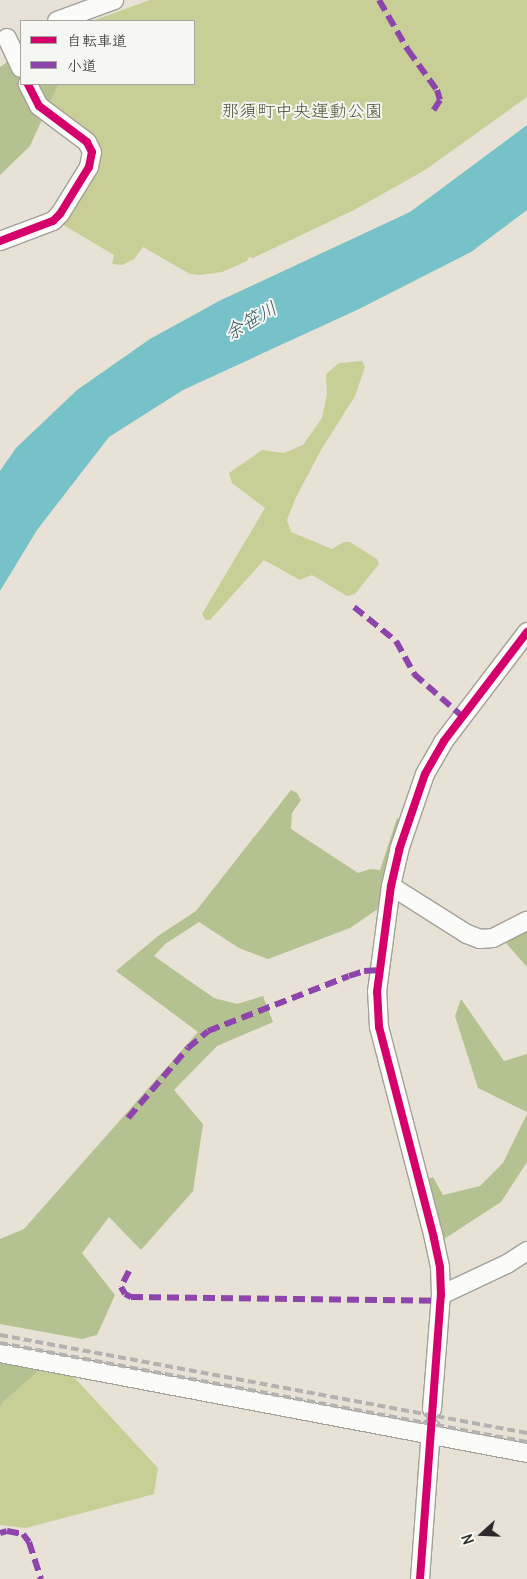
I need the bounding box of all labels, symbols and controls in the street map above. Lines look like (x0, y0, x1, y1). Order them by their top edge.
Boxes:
legend (20, 20, 195, 85)
text: 自転車道 (67, 31, 127, 50)
text: 小道 (67, 56, 97, 75)
park label: 那須町中央運動公園 (221, 100, 383, 122)
water label: 余笹川 (221, 297, 281, 345)
north arrow (457, 1509, 507, 1559)
text: N (458, 1532, 478, 1547)

